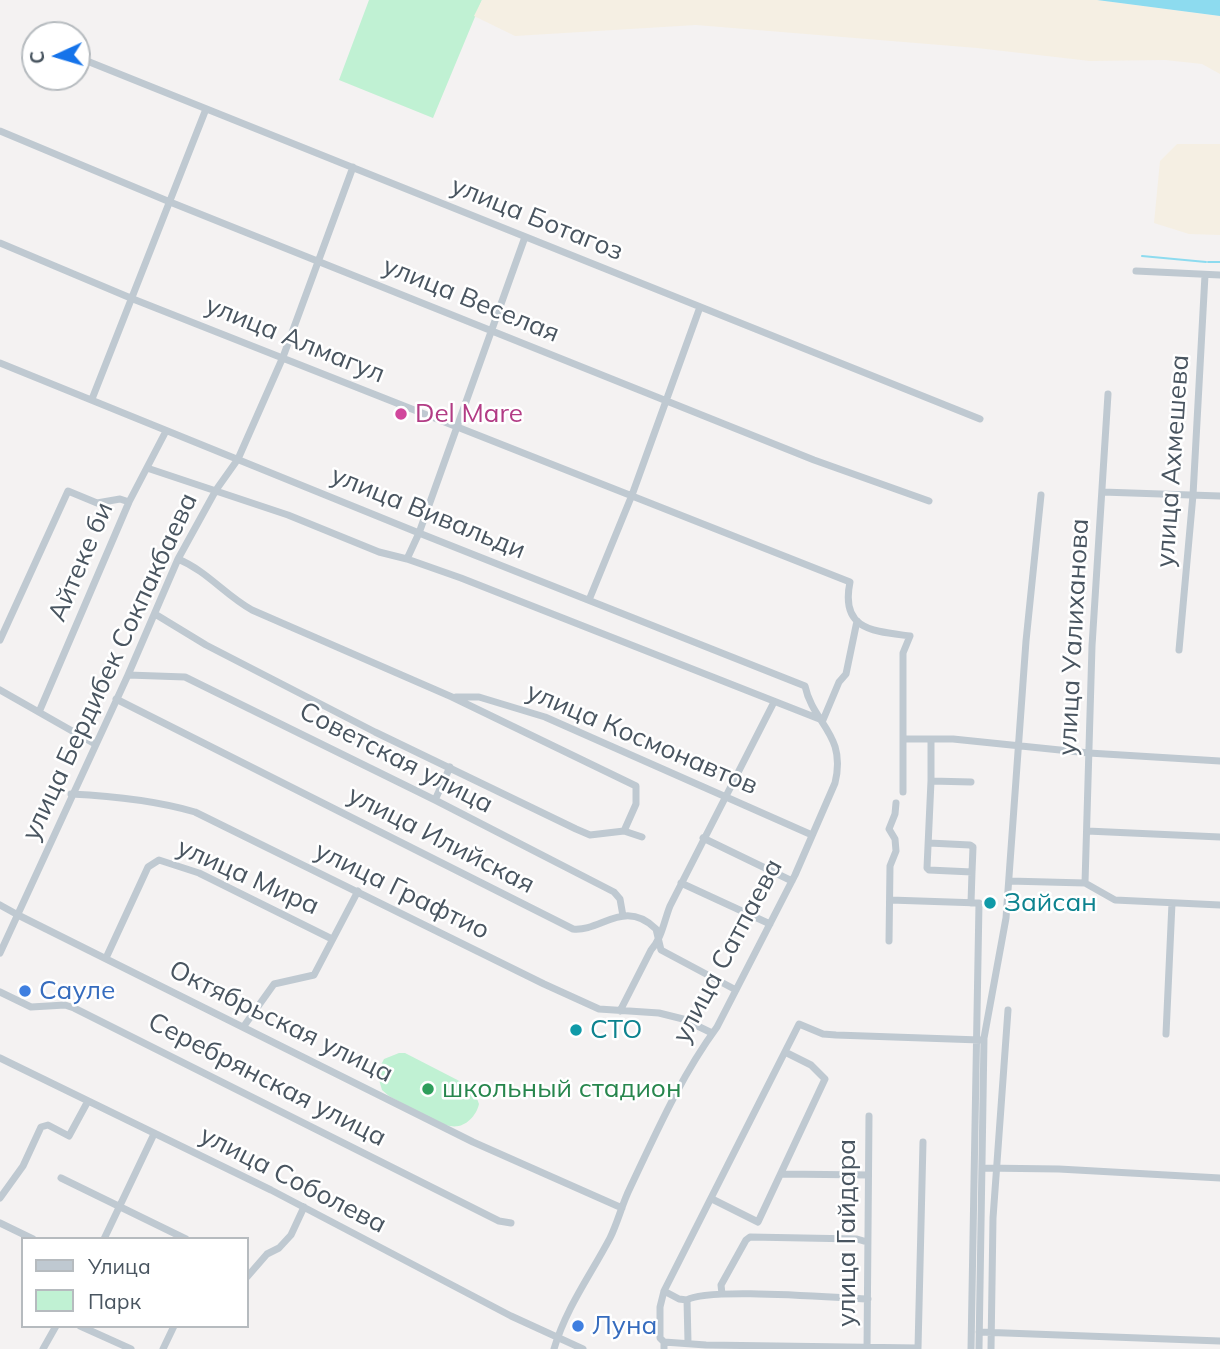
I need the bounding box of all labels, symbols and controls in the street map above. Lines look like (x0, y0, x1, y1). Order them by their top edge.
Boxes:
north arrow (21, 21, 91, 91)
text: С (25, 50, 49, 65)
street label: улица Ботагоз (446, 170, 628, 268)
street label: улица Веселая (378, 250, 564, 350)
street label: улица Алмагул (201, 290, 389, 390)
street label: улица Ахмешева (1150, 354, 1196, 568)
place label: Del Mare (415, 398, 523, 430)
marker: Del Mare (393, 406, 409, 422)
street label: улица Вивальди (326, 460, 530, 566)
street label: улица Бердибек Сокпакбаева (16, 488, 204, 846)
street label: Айтеке би (42, 498, 120, 626)
street label: улица Уалиханова (1052, 518, 1096, 756)
street label: улица Космонавтов (522, 676, 762, 802)
street label: Советская улица (294, 696, 498, 820)
street label: улица Илийская (342, 779, 540, 901)
street label: улица Мира (172, 832, 324, 922)
street label: улица Графтио (310, 835, 494, 947)
street label: улица Сатпаева (666, 854, 790, 1048)
place label: Зайсан (1004, 887, 1097, 919)
marker: Зайсан (982, 895, 998, 911)
street label: Октябрьская улица (164, 954, 398, 1090)
place label: Сауле (39, 975, 115, 1007)
marker: Сауле (17, 983, 33, 999)
street label: Серебрянская улица (143, 1006, 391, 1154)
place label: СТО (590, 1014, 642, 1046)
marker: СТО (568, 1022, 584, 1038)
place label: школьный стадион (442, 1073, 682, 1105)
marker: школьный стадион (420, 1081, 436, 1097)
street label: улица Соболева (195, 1120, 391, 1240)
street label: улица Гайдара (831, 1139, 863, 1327)
legend (21, 1237, 248, 1328)
text: Улица (88, 1253, 151, 1279)
text: Парк (88, 1288, 141, 1314)
place label: Луна (592, 1310, 657, 1342)
marker: Луна (570, 1318, 586, 1334)

